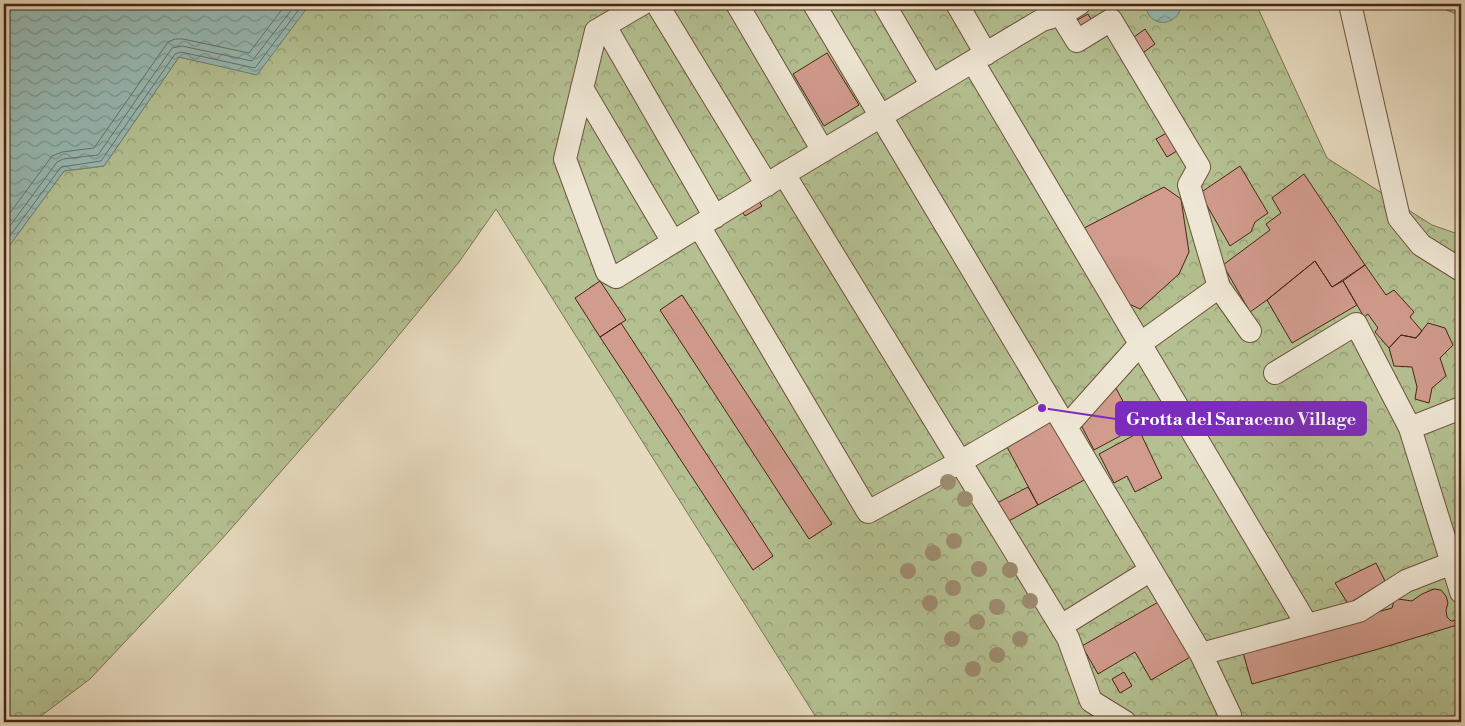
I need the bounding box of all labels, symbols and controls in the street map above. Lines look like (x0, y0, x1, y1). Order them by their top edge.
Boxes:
callout: Grotta del Saraceno Village (1116, 402, 1366, 435)
text: Grotta del Saraceno Village (1126, 408, 1356, 431)

